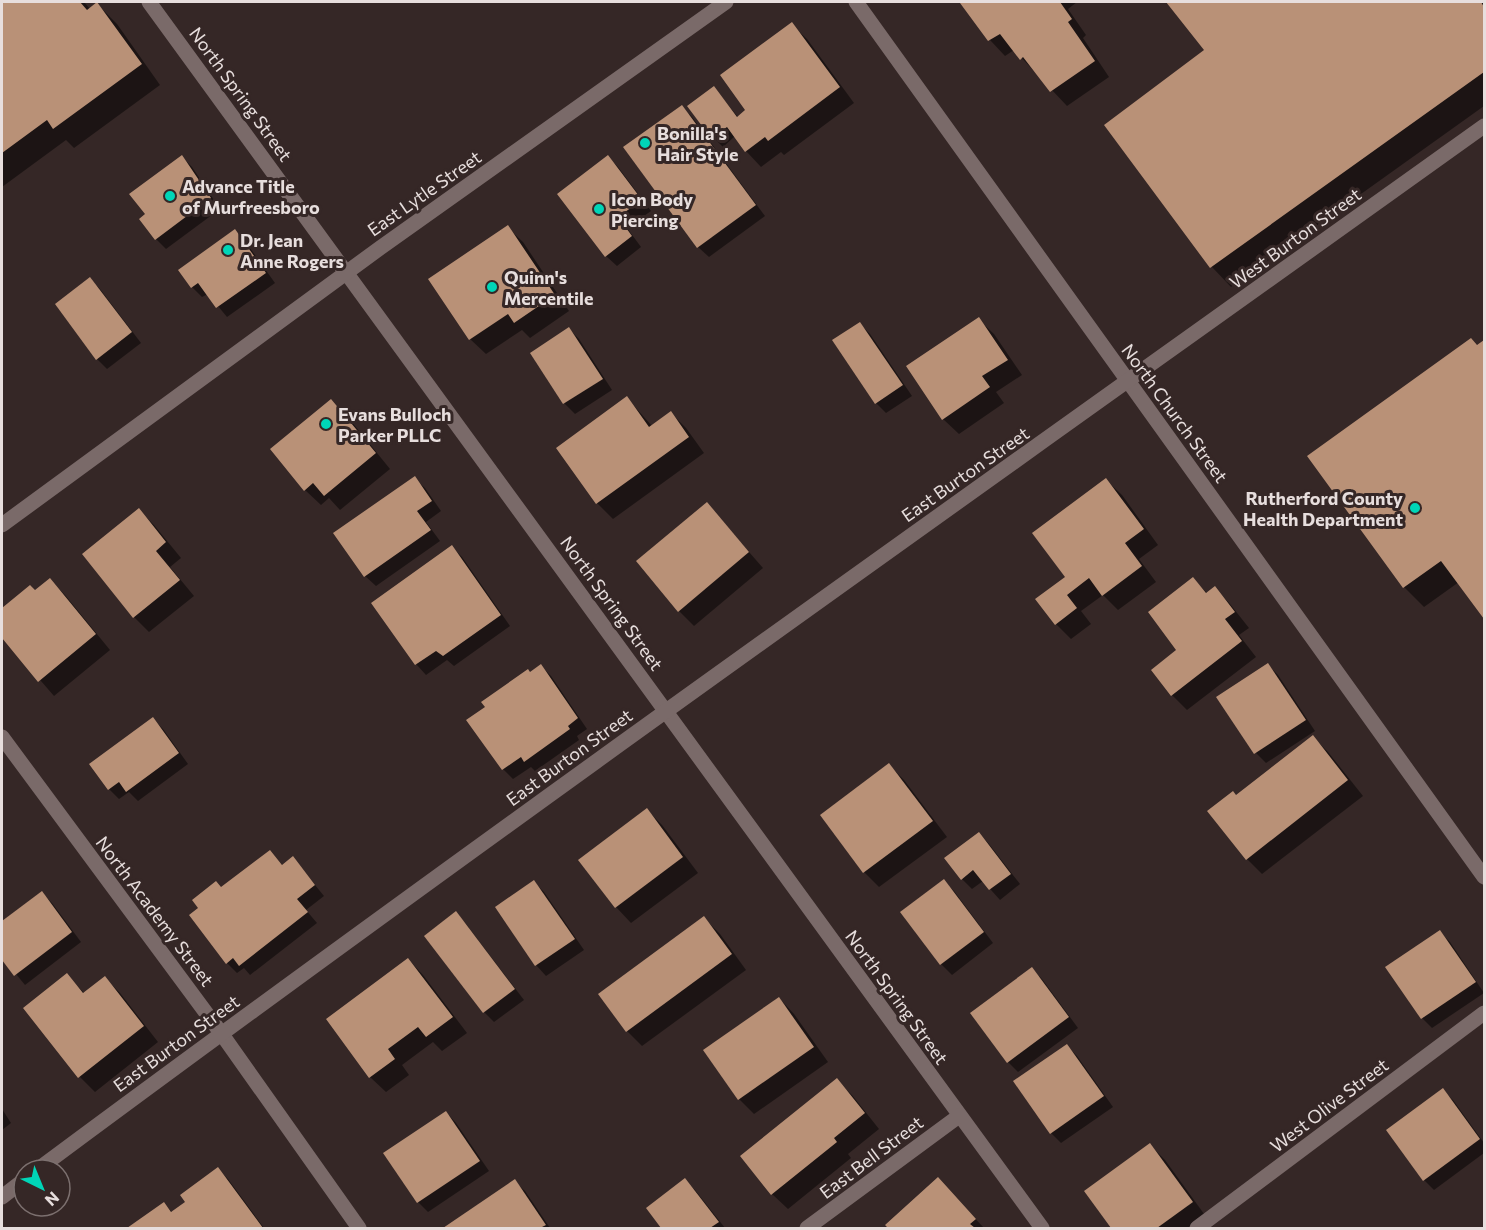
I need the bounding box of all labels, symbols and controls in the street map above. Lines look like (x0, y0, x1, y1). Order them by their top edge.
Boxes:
street label: North Spring Street (185, 23, 297, 165)
place label: Bonilla's Hair Style (657, 122, 738, 165)
marker: Bonilla's Hair Style (638, 136, 652, 150)
street label: East Lytle Street (363, 146, 485, 240)
place label: Advance Title of Murfreesboro (182, 175, 320, 218)
street label: West Burton Street (1225, 183, 1365, 293)
place label: Icon Body Piercing (611, 188, 693, 231)
marker: Advance Title of Murfreesboro (163, 189, 177, 203)
marker: Icon Body Piercing (592, 202, 606, 216)
place label: Dr. Jean Anne Rogers (240, 229, 344, 272)
marker: Dr. Jean Anne Rogers (221, 243, 235, 257)
place label: Quinn's Mercentile (504, 266, 594, 309)
marker: Quinn's Mercentile (485, 280, 499, 294)
street label: North Church Street (1117, 339, 1233, 487)
place label: Evans Bulloch Parker PLLC (338, 403, 452, 446)
marker: Evans Bulloch Parker PLLC (319, 417, 333, 431)
street label: East Burton Street (897, 422, 1033, 526)
place label: Rutherford County Health Department (1243, 487, 1403, 530)
marker: Rutherford County Health Department (1408, 501, 1422, 515)
street label: North Spring Street (556, 532, 668, 674)
street label: East Burton Street (502, 704, 636, 810)
street label: North Academy Street (91, 832, 219, 990)
street label: North Spring Street (841, 926, 953, 1068)
street label: East Burton Street (109, 990, 243, 1096)
street label: West Olive Street (1266, 1053, 1392, 1157)
street label: East Bell Street (815, 1111, 927, 1203)
north arrow (12, 1158, 72, 1218)
text: N (42, 1188, 63, 1210)

